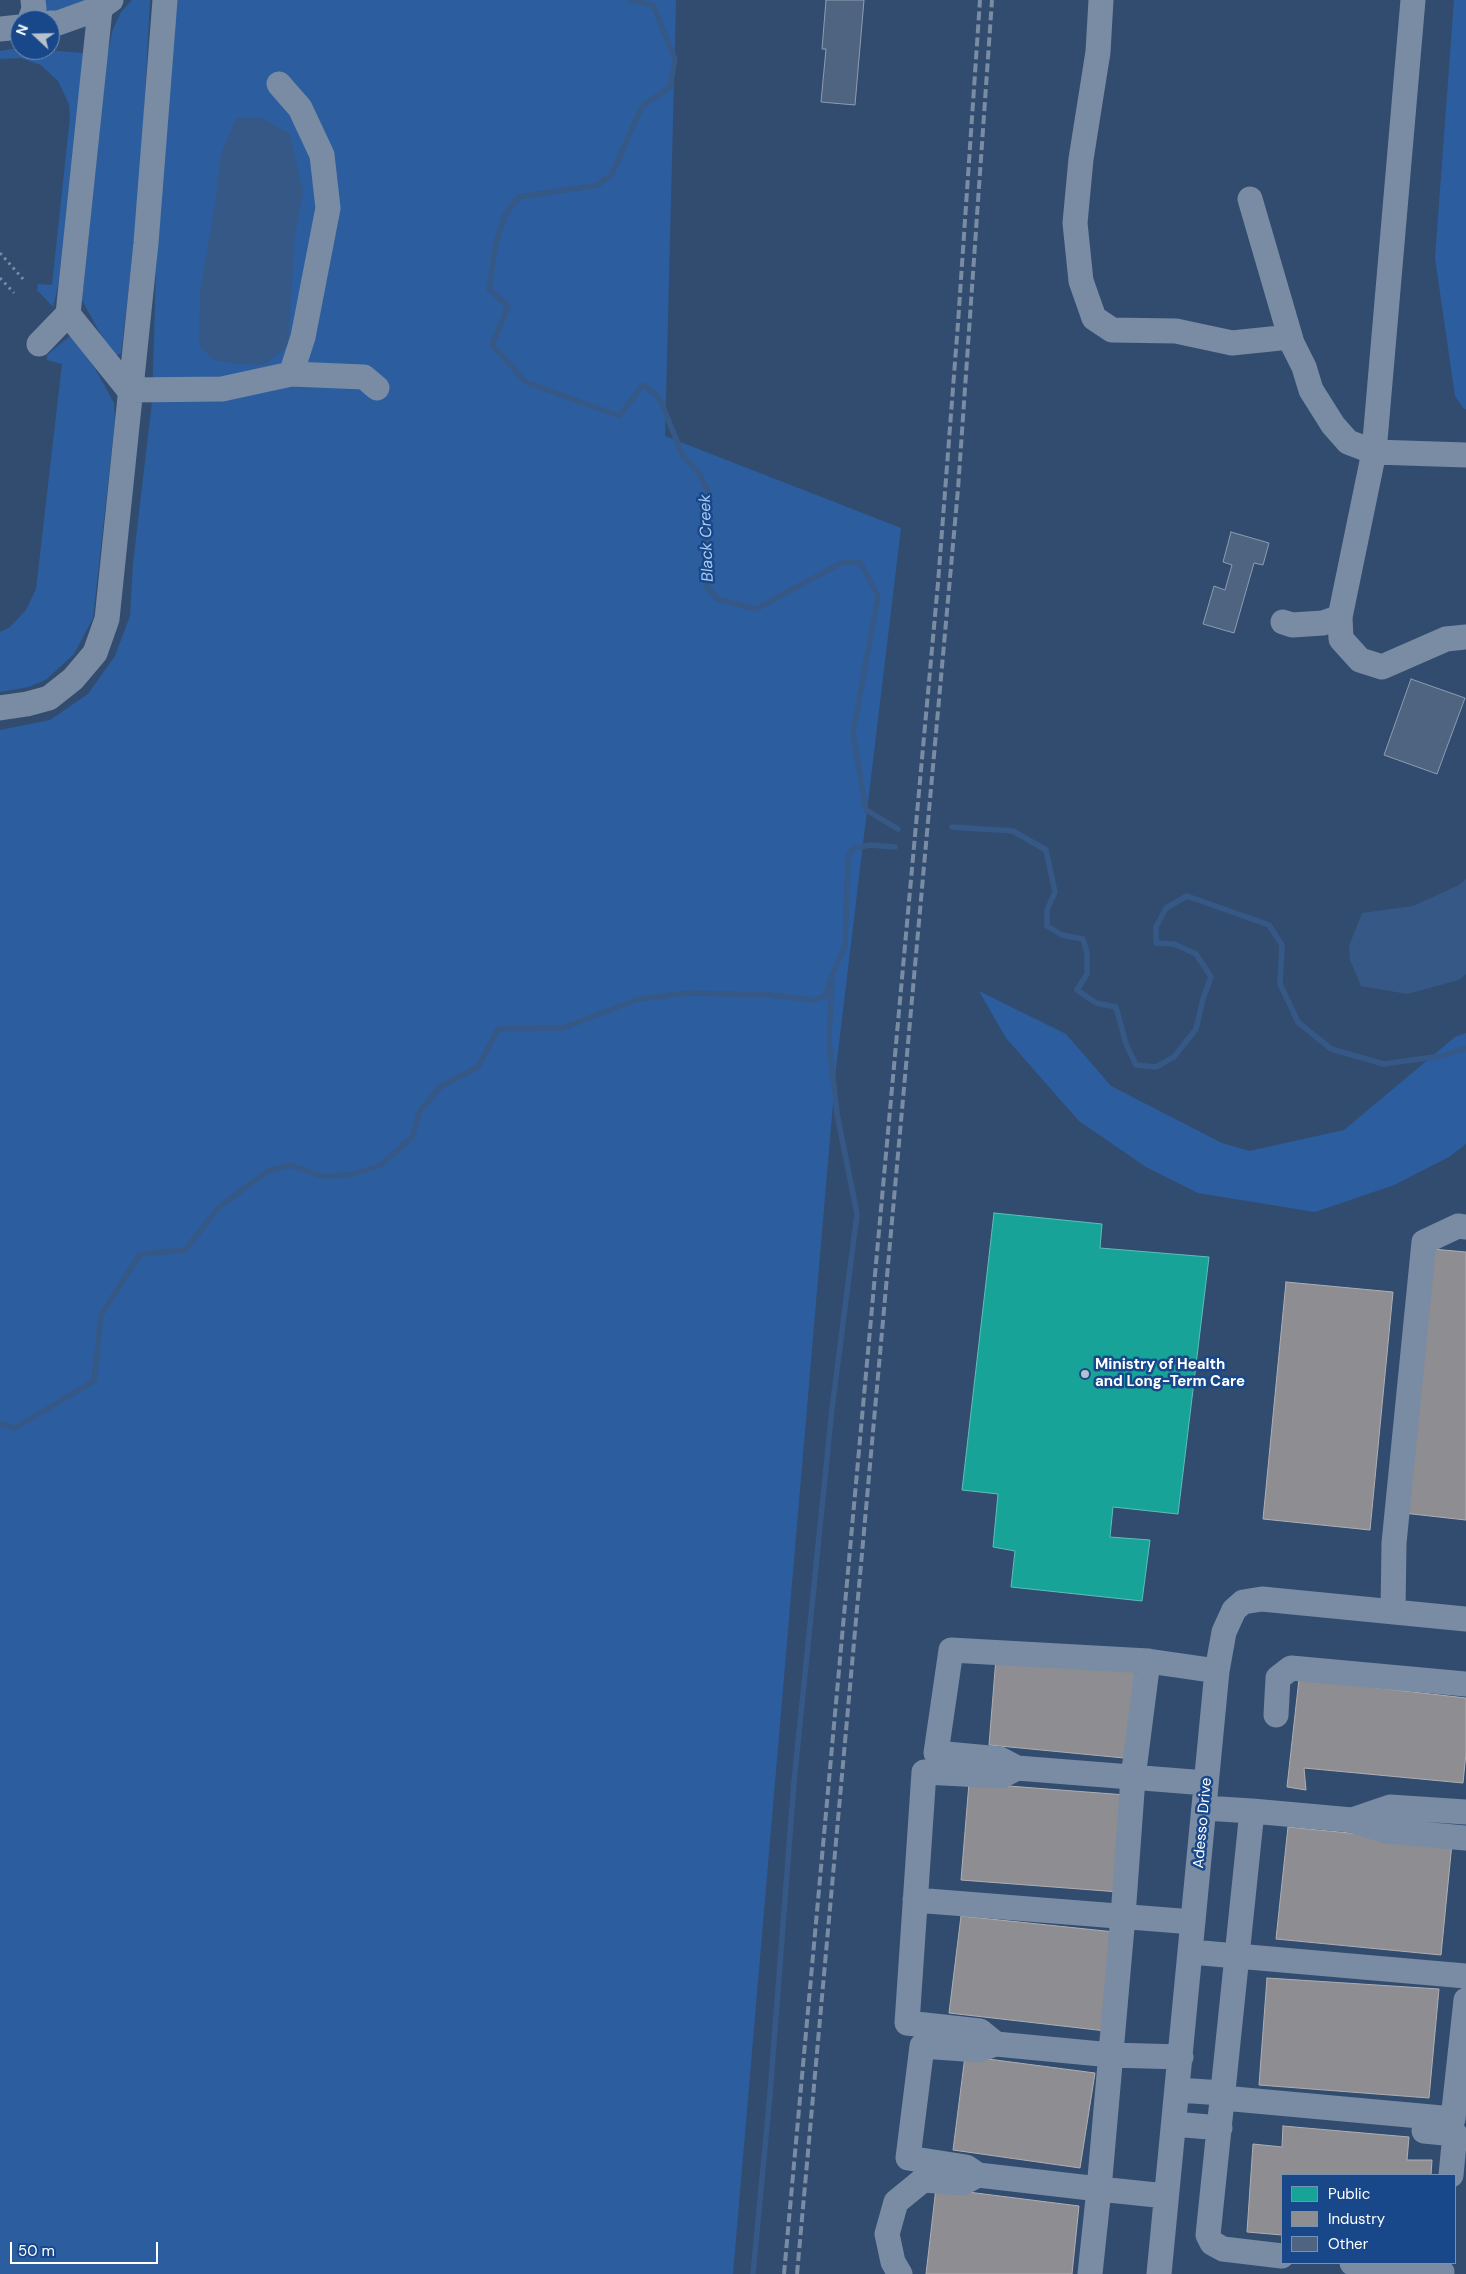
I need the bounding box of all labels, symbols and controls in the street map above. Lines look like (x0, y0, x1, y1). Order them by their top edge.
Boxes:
north arrow (10, 10, 60, 60)
text: N (12, 22, 32, 38)
water label: Black Creek (696, 494, 718, 582)
place label: Ministry of Health and Long-Term Care (1095, 1356, 1245, 1391)
marker: Ministry of Health and Long-Term Care (1079, 1368, 1091, 1380)
street label: Adesso Drive (1190, 1777, 1216, 1869)
legend (1281, 2174, 1456, 2264)
text: Public (1328, 2184, 1370, 2204)
text: Industry (1328, 2209, 1385, 2229)
scale bar (12, 2232, 160, 2264)
text: Other (1328, 2234, 1368, 2254)
text: 50 m (18, 2241, 55, 2261)

